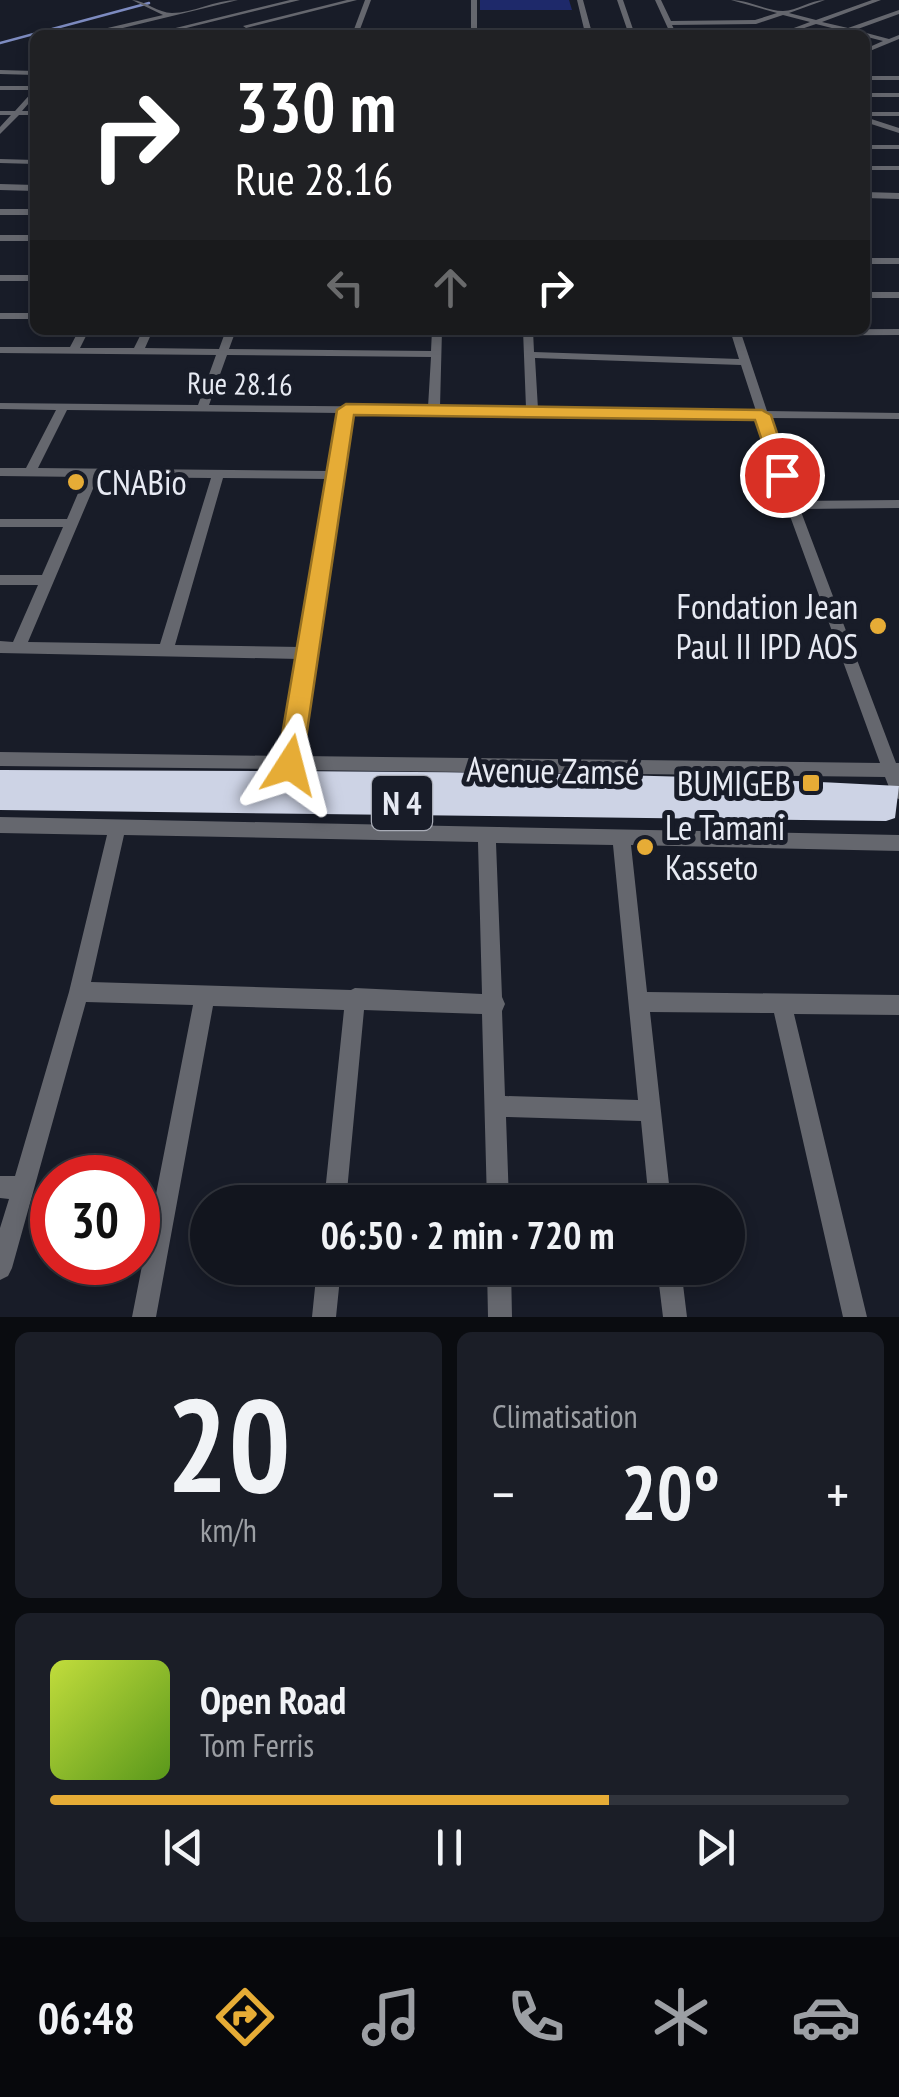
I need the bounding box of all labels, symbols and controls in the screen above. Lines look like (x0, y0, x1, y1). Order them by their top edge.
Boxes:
text: 330 m (235, 61, 396, 151)
icon: right (70, 70, 200, 200)
text: Rue 28.16 (235, 149, 393, 207)
icon: left (318, 260, 373, 315)
icon: ahead (423, 260, 478, 315)
icon: right (528, 260, 583, 315)
street label: Rue 28.16 (187, 363, 293, 403)
pin (740, 433, 825, 518)
icon: arrive (755, 448, 810, 503)
place label: CNABio (96, 459, 187, 505)
marker: CNABio (65, 471, 87, 493)
place label: Fondation Jean Paul II IPD AOS (676, 583, 858, 669)
marker: Fondation Jean Paul II IPD AOS (867, 615, 889, 637)
position arrow (238, 713, 342, 817)
street label: Avenue Zamsé (466, 745, 640, 795)
place label: BUMIGEB (677, 760, 791, 806)
marker: BUMIGEB (800, 772, 822, 794)
road number: N 4 (372, 776, 432, 830)
place label: Le Tamani Kasseto (665, 804, 785, 890)
marker: Le Tamani Kasseto (634, 836, 656, 858)
speed limit sign: 30 (30, 1155, 160, 1285)
text: 06:50 · 2 min · 720 m (321, 1210, 614, 1259)
text: 20 (166, 1360, 291, 1528)
text: Climatisation (492, 1395, 638, 1437)
text: 20° (621, 1444, 720, 1541)
text: − (492, 1458, 515, 1529)
text: + (826, 1458, 849, 1529)
text: km/h (200, 1509, 257, 1551)
text: Open Road (200, 1675, 346, 1724)
text: Tom Ferris (200, 1724, 314, 1766)
icon: previous (156, 1820, 211, 1875)
icon: pause (422, 1820, 477, 1875)
icon: next (688, 1820, 743, 1875)
icon: directions (210, 1982, 280, 2052)
icon: music (356, 1982, 426, 2052)
icon: phone (501, 1982, 571, 2052)
icon: climate (646, 1982, 716, 2052)
icon: car (791, 1982, 861, 2052)
text: 06:48 (38, 1988, 135, 2046)

